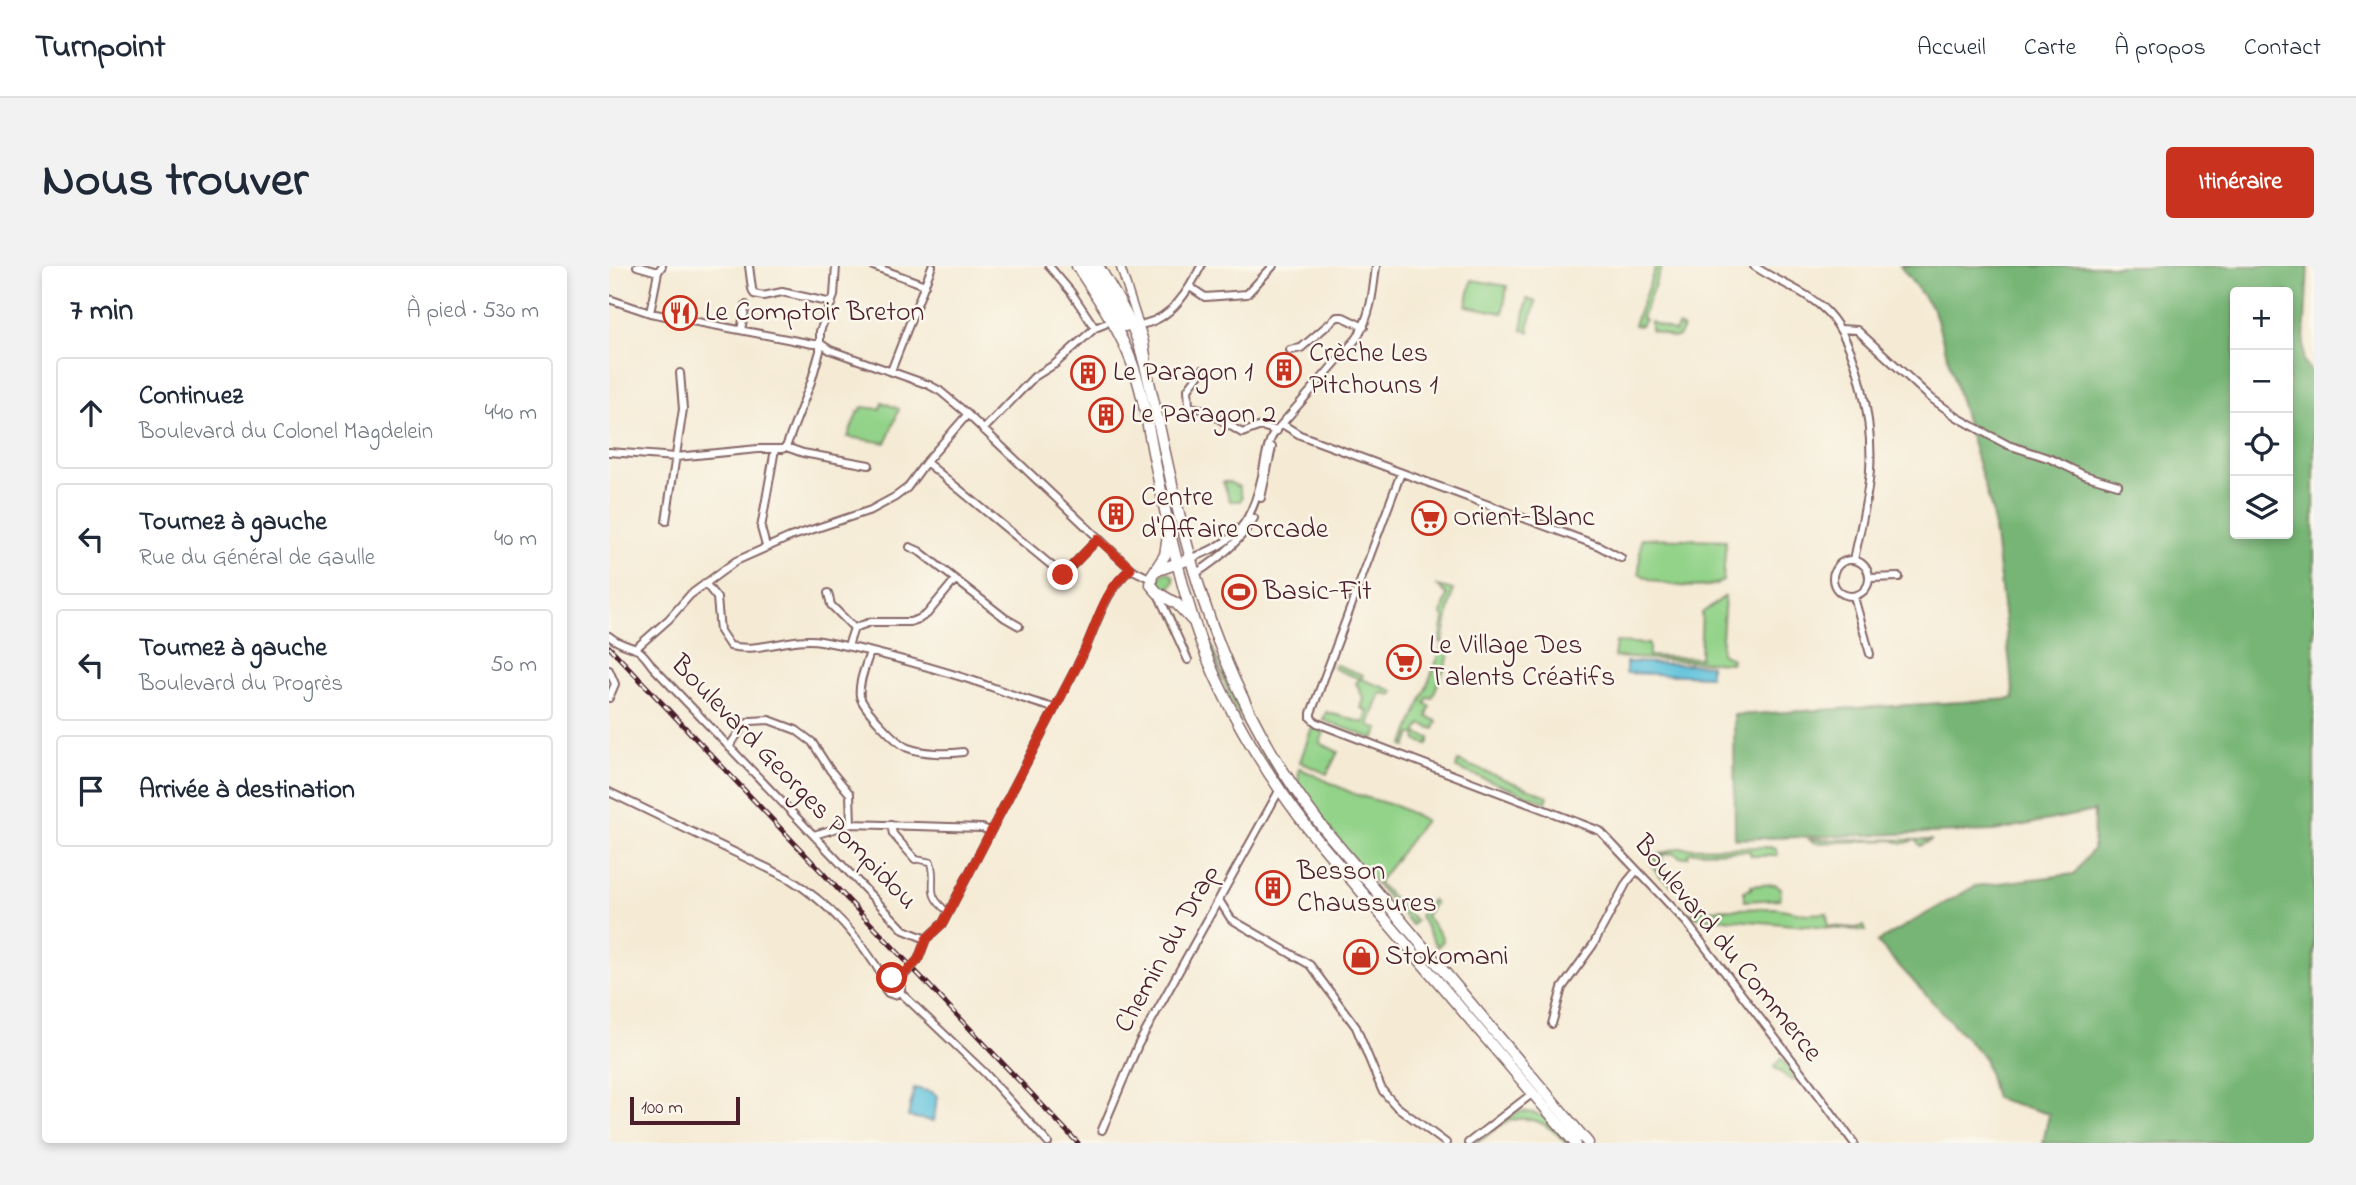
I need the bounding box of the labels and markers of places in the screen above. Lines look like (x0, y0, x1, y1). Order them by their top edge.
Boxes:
place label: Le Comptoir Breton (705, 293, 924, 334)
restaurant icon: Le Comptoir Breton (661, 294, 699, 332)
place label: Crèche Les Pitchouns 1 (1309, 334, 1438, 407)
building icon: Crèche Les Pitchouns 1 (1265, 351, 1303, 389)
place label: Le Paragon 1 (1113, 353, 1253, 394)
building icon: Le Paragon 1 (1069, 354, 1107, 392)
place label: Le Paragon 2 (1131, 395, 1276, 436)
building icon: Le Paragon 2 (1087, 396, 1125, 434)
place label: Centre d'Affaire Orcade (1141, 478, 1329, 551)
building icon: Centre d'Affaire Orcade (1097, 495, 1135, 533)
place label: Orient-Blanc (1453, 498, 1595, 539)
supermarket icon: Orient-Blanc (1410, 499, 1448, 537)
place label: Basic-Fit (1262, 572, 1372, 613)
sports icon: Basic-Fit (1220, 573, 1258, 611)
place label: Le Village Des Talents Créatifs (1429, 626, 1615, 699)
supermarket icon: Le Village Des Talents Créatifs (1385, 643, 1423, 681)
place label: Besson Chaussures (1296, 852, 1437, 925)
building icon: Besson Chaussures (1254, 869, 1292, 907)
place label: Stokomani (1385, 937, 1509, 978)
shop icon: Stokomani (1342, 938, 1380, 976)

